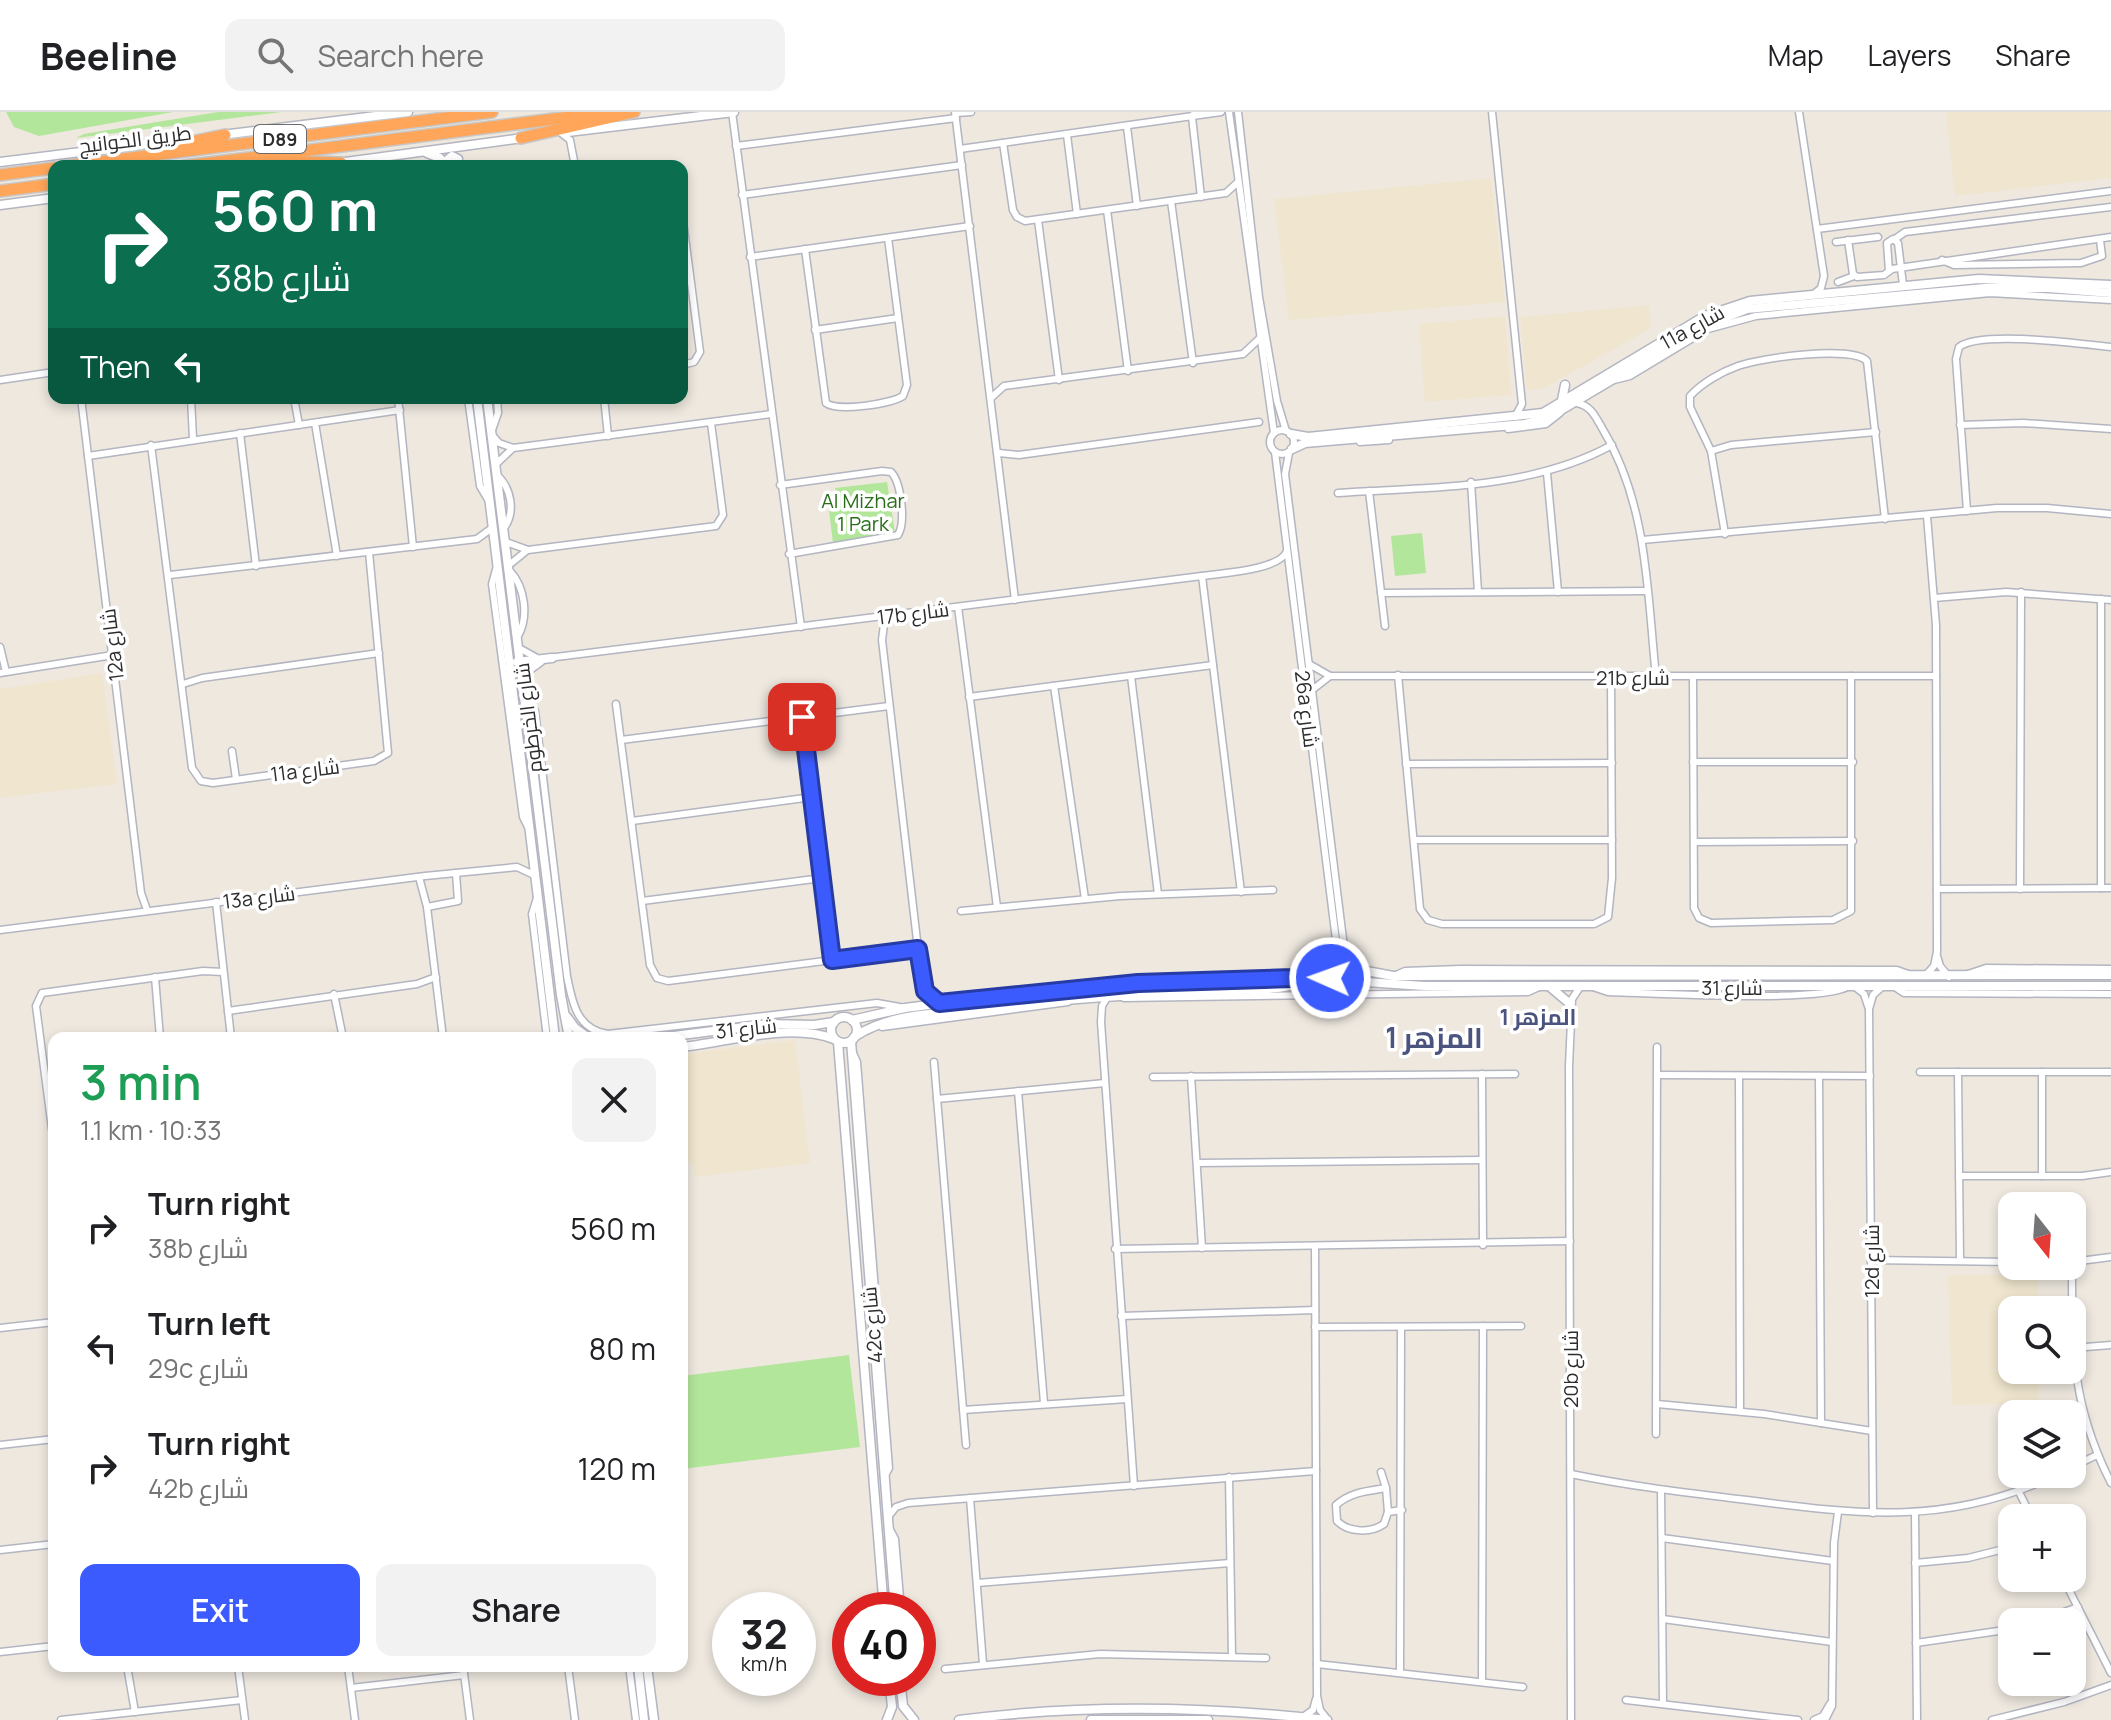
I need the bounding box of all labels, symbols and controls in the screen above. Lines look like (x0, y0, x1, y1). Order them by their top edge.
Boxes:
search box (225, 19, 785, 91)
text: Beeline (40, 29, 177, 81)
icon: search (253, 33, 297, 77)
text: Search here (317, 35, 484, 76)
text: Map (1768, 36, 1824, 74)
text: Layers (1868, 36, 1951, 74)
text: Share (1995, 36, 2071, 74)
street label: طريق الخوانيج (77, 119, 193, 160)
road number: D89 (254, 125, 306, 153)
text: 560 m (212, 171, 378, 248)
icon: right (80, 192, 184, 296)
text: 38b شارع (212, 253, 351, 302)
street label: 11a شارع (1655, 298, 1729, 357)
icon: left (167, 344, 211, 388)
text: Then (80, 346, 151, 387)
park label: Al Mizhar 1 Park (821, 487, 905, 537)
street label: 17b شارع (875, 595, 951, 632)
street label: 12a شارع (94, 607, 131, 683)
street label: شارع الخرطوم (508, 661, 549, 775)
street label: 21b شارع (1596, 664, 1670, 692)
street label: 26a شارع (1288, 669, 1325, 749)
pin (768, 683, 836, 751)
icon: arrive (780, 695, 824, 739)
street label: 11a شارع (269, 752, 341, 789)
street label: 13a شارع (221, 879, 297, 916)
position arrow (1288, 936, 1372, 1020)
street label: شارع 31 (1701, 974, 1763, 1002)
district label: المزهر 1 (1500, 1002, 1576, 1032)
street label: شارع 31 (714, 1011, 778, 1046)
district label: المزهر 1 (1385, 1018, 1483, 1056)
text: 3 min (80, 1049, 202, 1114)
button: close (572, 1058, 656, 1142)
text: 1.1 km · 10:33 (80, 1112, 222, 1148)
text: Turn right (148, 1183, 291, 1224)
north arrow (1998, 1192, 2086, 1280)
map controls (1998, 1192, 2086, 1696)
icon: right (80, 1206, 124, 1250)
text: 560 m (570, 1208, 656, 1249)
street label: 12d شارع (1858, 1224, 1886, 1298)
text: 38b شارع (148, 1230, 248, 1266)
street label: 42c شارع (855, 1285, 890, 1365)
button: search (1998, 1296, 2086, 1384)
text: Turn left (148, 1303, 271, 1344)
icon: left (80, 1326, 124, 1370)
text: 80 m (589, 1328, 656, 1369)
street label: 20b شارع (1557, 1330, 1585, 1408)
text: 29c شارع (148, 1350, 249, 1386)
button: layers (1998, 1400, 2086, 1488)
text: Turn right (148, 1423, 291, 1464)
icon: right (80, 1446, 124, 1490)
text: 120 m (577, 1448, 656, 1489)
text: 42b شارع (148, 1470, 249, 1506)
button: + (1998, 1504, 2086, 1592)
button: Exit (80, 1564, 360, 1656)
button: Share (376, 1564, 656, 1656)
speed limit sign: 40 (832, 1592, 936, 1696)
text: 32 (740, 1606, 788, 1661)
button: − (1998, 1608, 2086, 1696)
text: km/h (741, 1650, 787, 1677)

